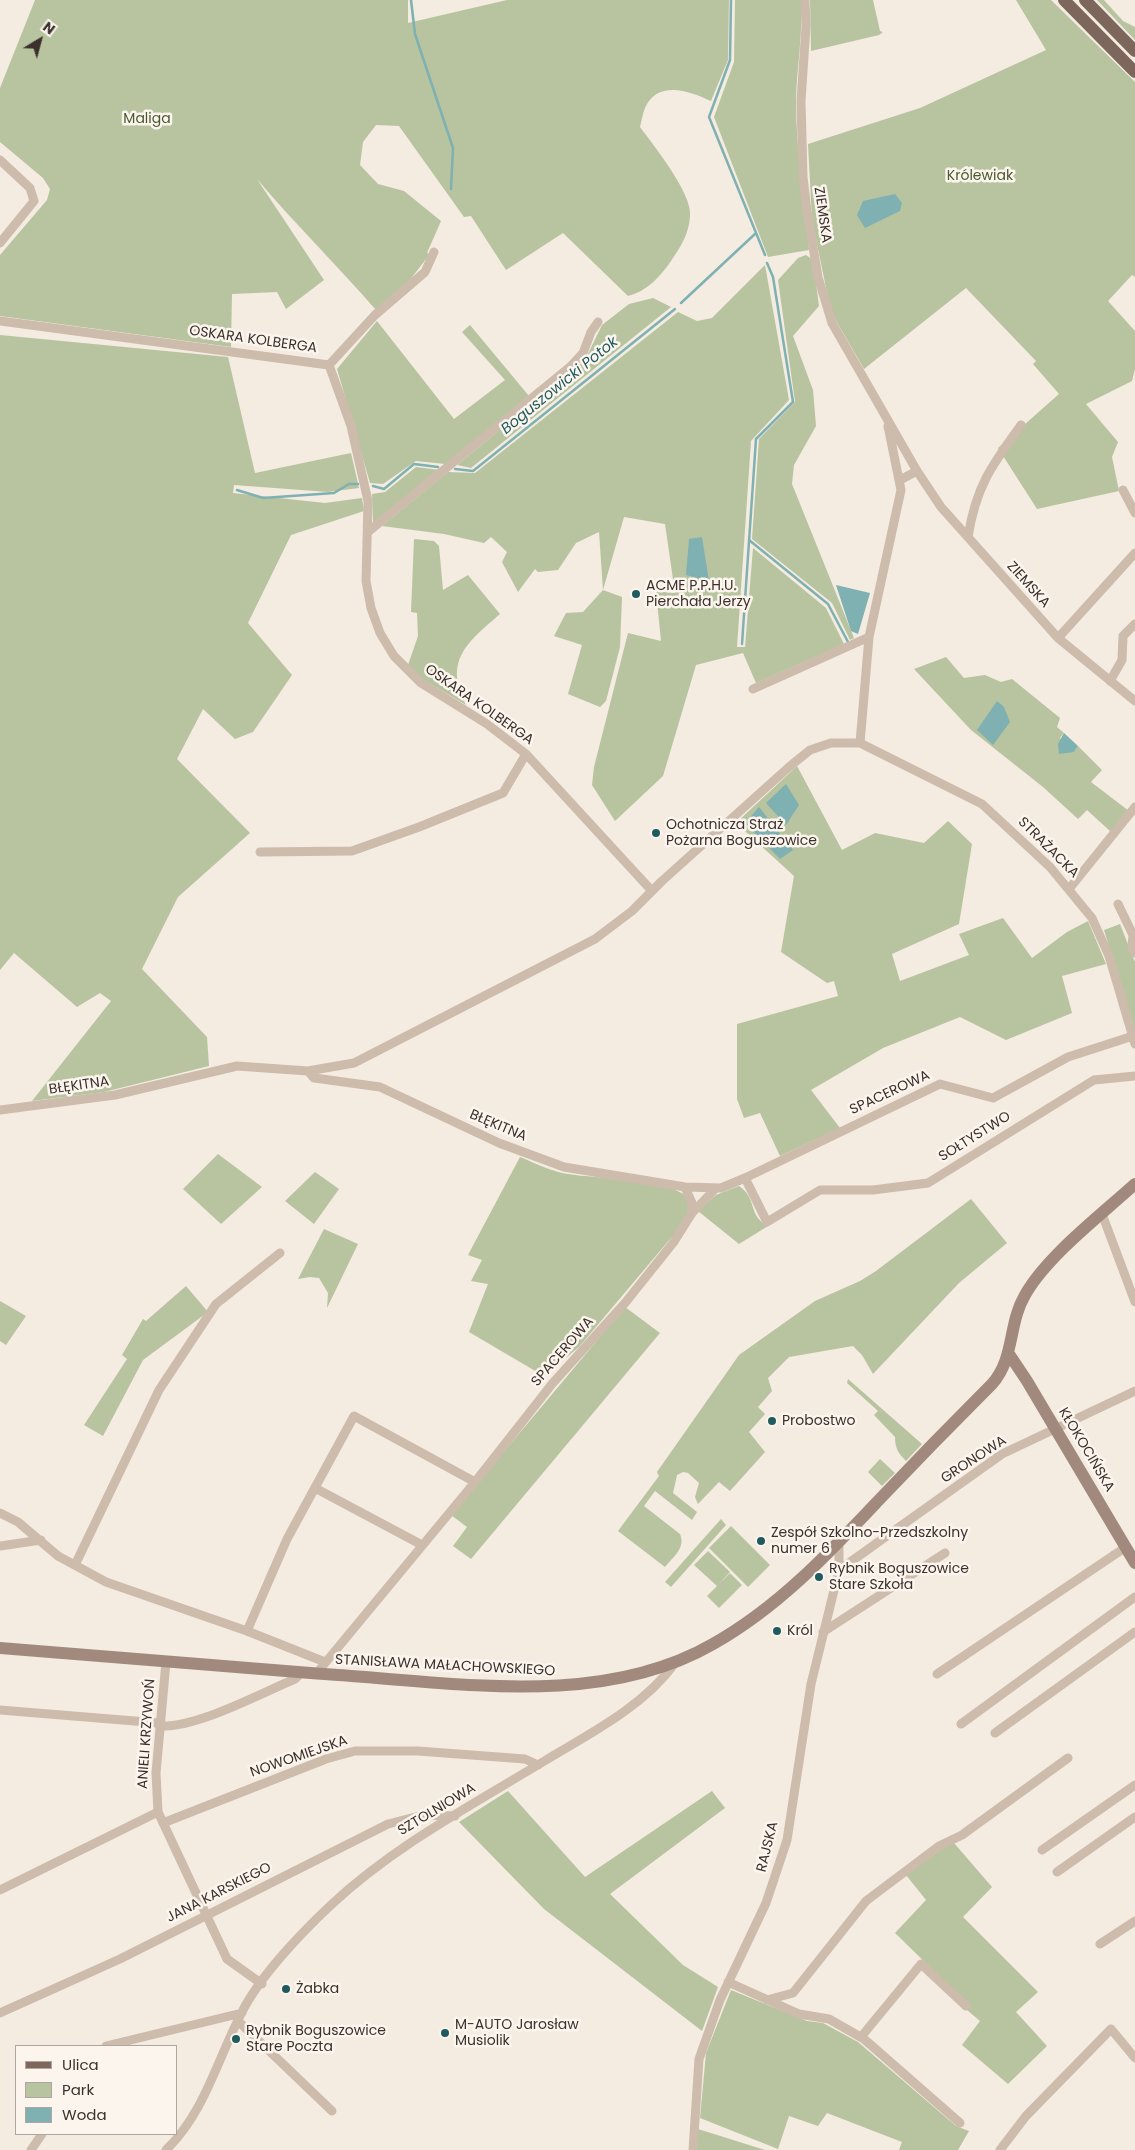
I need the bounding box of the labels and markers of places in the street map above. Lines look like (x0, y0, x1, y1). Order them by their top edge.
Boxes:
place label: ACME P.P.H.U. Pierchała Jerzy (646, 578, 751, 610)
marker: ACME P.P.H.U. Pierchała Jerzy (630, 588, 642, 600)
place label: Ochotnicza Straż Pożarna Boguszowice (666, 817, 817, 850)
marker: Ochotnicza Straż Pożarna Boguszowice (650, 827, 662, 839)
place label: Probostwo (782, 1413, 856, 1429)
marker: Probostwo (766, 1415, 778, 1427)
place label: Zespół Szkolno-Przedszkolny numer 6 (771, 1525, 968, 1558)
marker: Zespół Szkolno-Przedszkolny numer 6 (755, 1535, 767, 1547)
place label: Rybnik Boguszowice Stare Szkoła (829, 1561, 969, 1594)
marker: Rybnik Boguszowice Stare Szkoła (813, 1571, 825, 1583)
place label: Król (787, 1623, 813, 1639)
marker: Król (771, 1625, 783, 1637)
place label: Żabka (296, 1981, 339, 1997)
marker: Żabka (280, 1983, 292, 1995)
place label: M-AUTO Jarosław Musiolik (455, 2017, 579, 2050)
place label: Rybnik Boguszowice Stare Poczta (246, 2023, 386, 2056)
marker: M-AUTO Jarosław Musiolik (439, 2027, 451, 2039)
marker: Rybnik Boguszowice Stare Poczta (230, 2033, 242, 2045)

